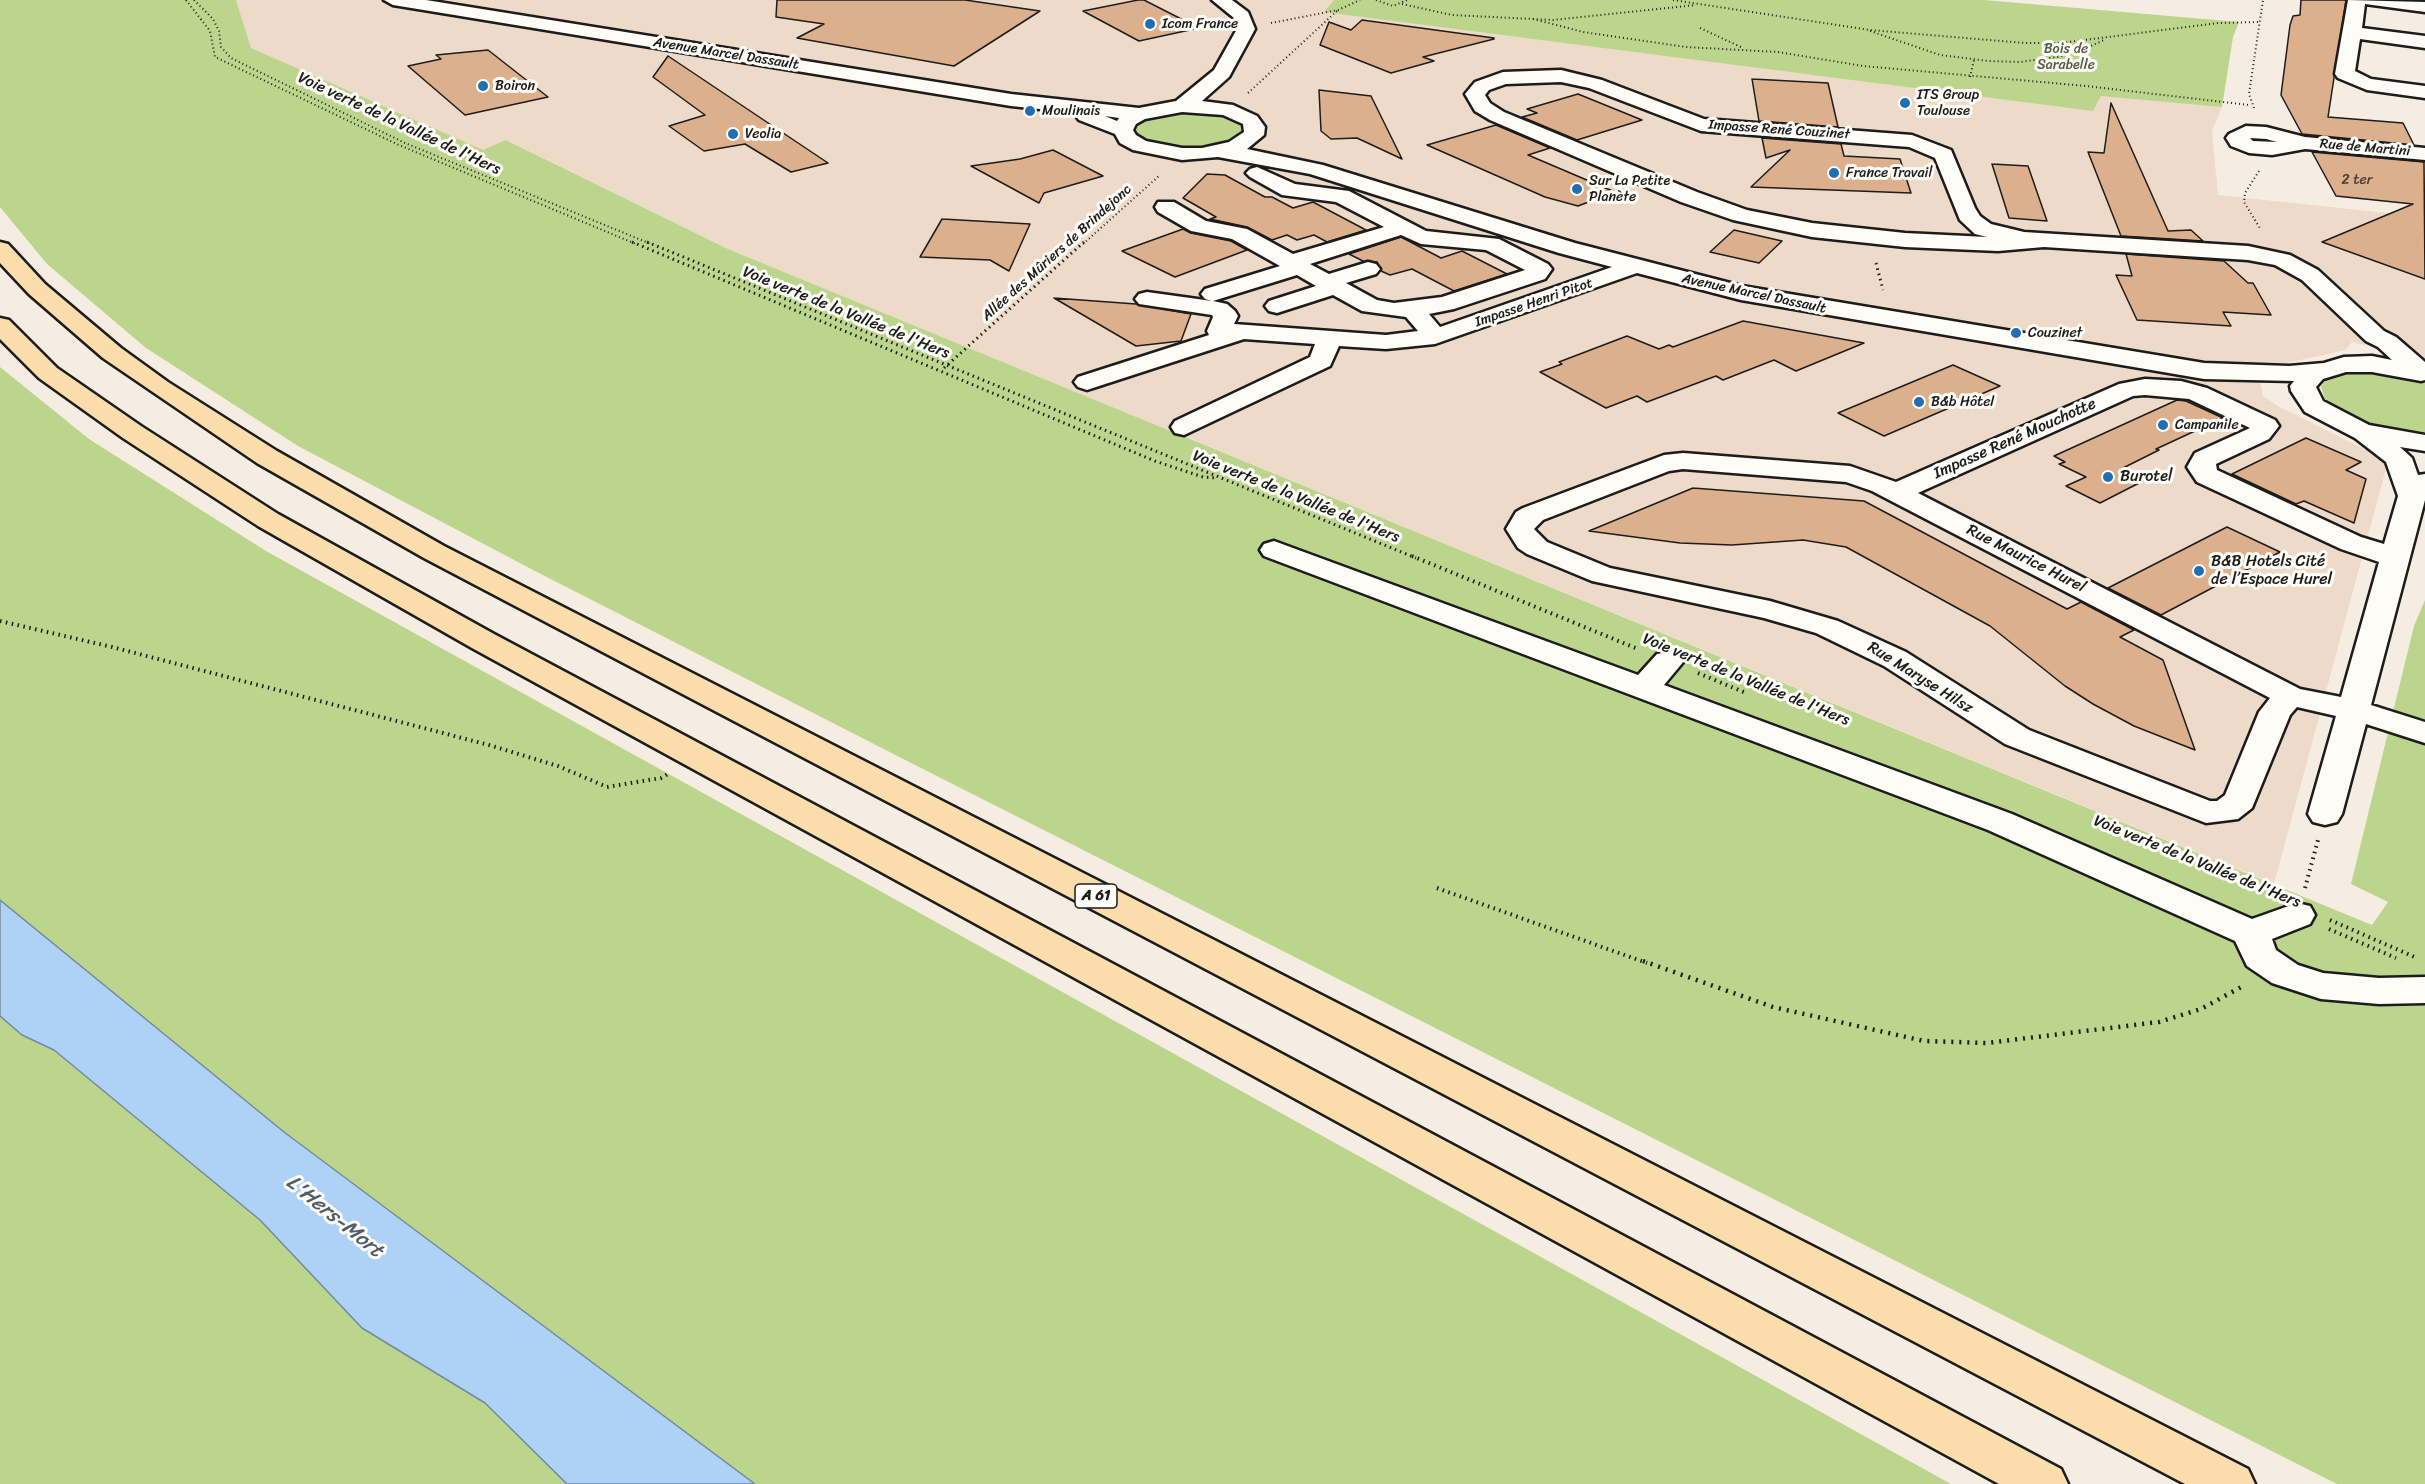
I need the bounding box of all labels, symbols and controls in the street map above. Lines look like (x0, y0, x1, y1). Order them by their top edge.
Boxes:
place label: Icom France (1162, 16, 1238, 32)
marker: Icom France (1143, 17, 1157, 31)
street label: Avenue Marcel Dassault (652, 34, 800, 74)
park label: Bois de Sarabelle (2037, 41, 2095, 74)
street label: Voie verte de la Vallée de l'Hers (295, 69, 503, 179)
place label: Boiron (495, 78, 535, 94)
marker: Boiron (476, 79, 490, 93)
place label: ITS Group Toulouse (1917, 87, 1979, 120)
marker: ITS Group Toulouse (1898, 96, 1912, 110)
place label: Moulinais (1042, 103, 1100, 119)
marker: Moulinais (1023, 104, 1037, 118)
street label: Impasse René Couzinet (1708, 117, 1850, 143)
place label: Veolia (745, 126, 781, 142)
marker: Veolia (726, 127, 740, 141)
street label: Rue de Martini (2319, 136, 2411, 160)
place label: France Travail (1846, 165, 1932, 181)
marker: France Travail (1827, 166, 1841, 180)
house number: 2 ter (2342, 172, 2372, 188)
place label: Sur La Petite Planète (1589, 173, 1670, 206)
street label: Allée des Mûriers de Brindejonc (979, 181, 1135, 325)
marker: Sur La Petite Planète (1570, 182, 1584, 196)
street label: Voie verte de la Vallée de l'Hers (740, 263, 952, 363)
street label: Avenue Marcel Dassault (1680, 270, 1828, 318)
street label: Impasse Henri Pitot (1473, 275, 1595, 331)
place label: Couzinet (2028, 325, 2082, 341)
marker: Couzinet (2009, 326, 2023, 340)
place label: B&b Hôtel (1931, 394, 1994, 410)
street label: Impasse René Mouchotte (1931, 394, 2099, 484)
marker: B&b Hôtel (1912, 395, 1926, 409)
place label: Campanile (2175, 417, 2239, 433)
marker: Campanile (2156, 418, 2170, 432)
street label: Voie verte de la Vallée de l'Hers (1190, 447, 1402, 547)
place label: Burotel (2120, 467, 2173, 487)
marker: Burotel (2101, 470, 2115, 484)
street label: Rue Maurice Hurel (1963, 521, 2089, 597)
place label: B&B Hotels Cité de l’Espace Hurel (2211, 552, 2332, 590)
marker: B&B Hotels Cité de l’Espace Hurel (2192, 564, 2206, 578)
street label: Voie verte de la Vallée de l'Hers (1640, 630, 1852, 730)
street label: Rue Maryse Hilsz (1864, 638, 1976, 718)
street label: Voie verte de la Vallée de l'Hers (2091, 812, 2303, 912)
road number: A 61 (1075, 884, 1117, 908)
water label: L'Hers-Mort (281, 1170, 387, 1264)

